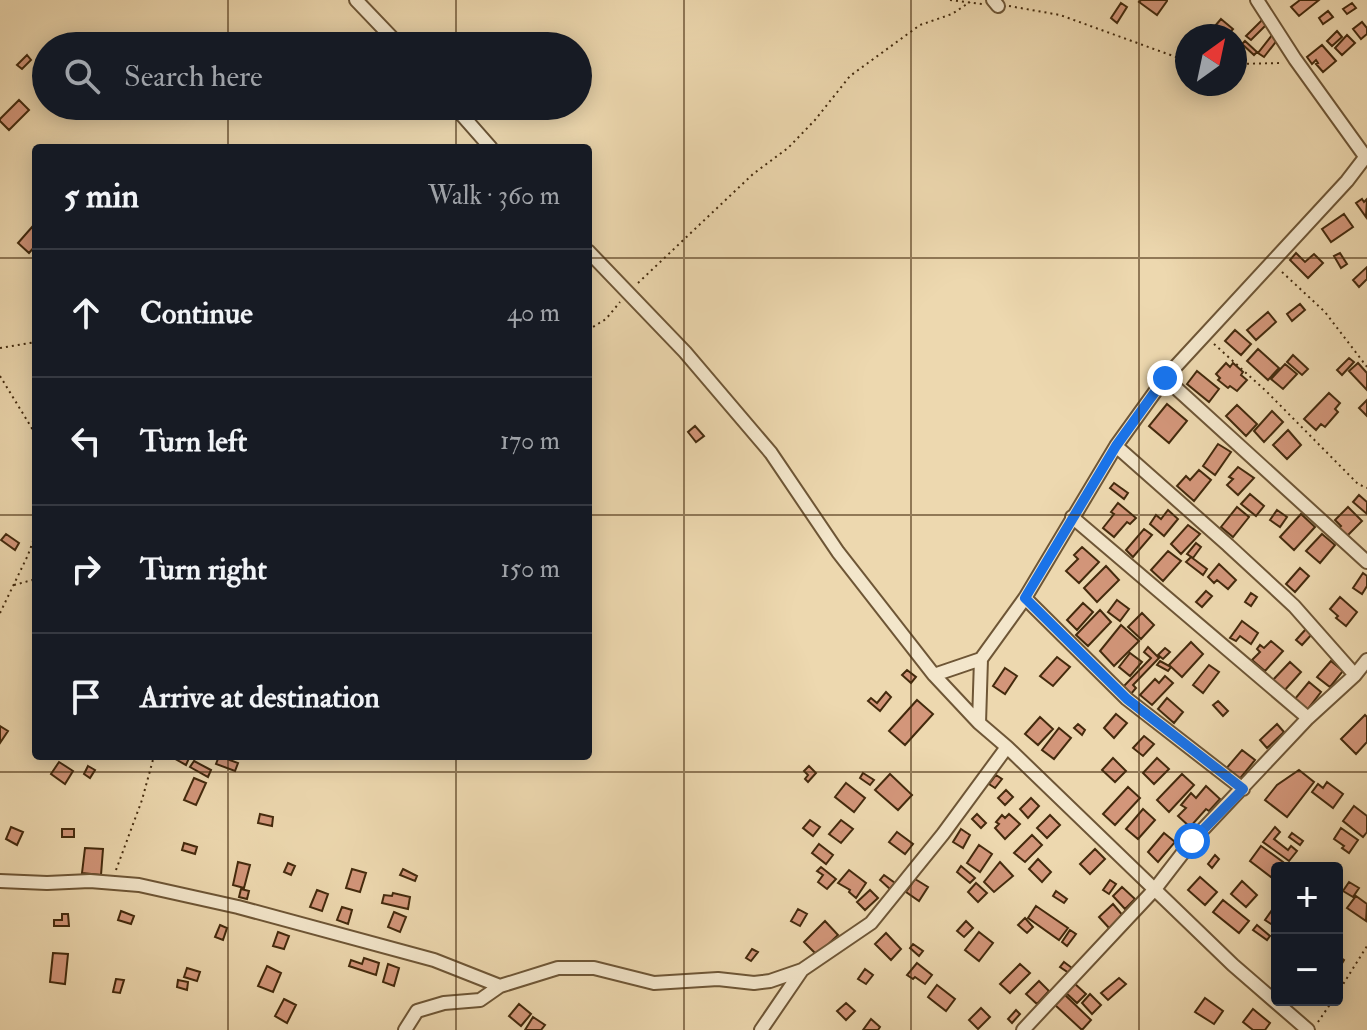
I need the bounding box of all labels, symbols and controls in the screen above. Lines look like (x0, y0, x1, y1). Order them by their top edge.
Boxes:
north arrow (1175, 24, 1247, 96)
search box (32, 32, 592, 120)
icon: search (60, 54, 104, 98)
text: Search here (124, 58, 263, 95)
text: 5 min (64, 175, 139, 218)
text: Walk · 360 m (428, 180, 560, 212)
icon: ahead (64, 291, 108, 335)
text: Continue (140, 295, 253, 332)
text: 40 m (507, 297, 560, 329)
route end (1147, 360, 1183, 396)
icon: left (64, 419, 108, 463)
text: Turn left (140, 423, 247, 460)
text: 170 m (500, 425, 560, 457)
icon: right (64, 547, 108, 591)
text: Turn right (140, 551, 267, 588)
text: 150 m (501, 553, 560, 585)
icon: arrive (64, 675, 108, 719)
text: Arrive at destination (140, 679, 380, 716)
route start (1174, 823, 1210, 859)
map controls (1271, 862, 1343, 1006)
button: + (1271, 862, 1343, 934)
button: − (1271, 934, 1343, 1006)

